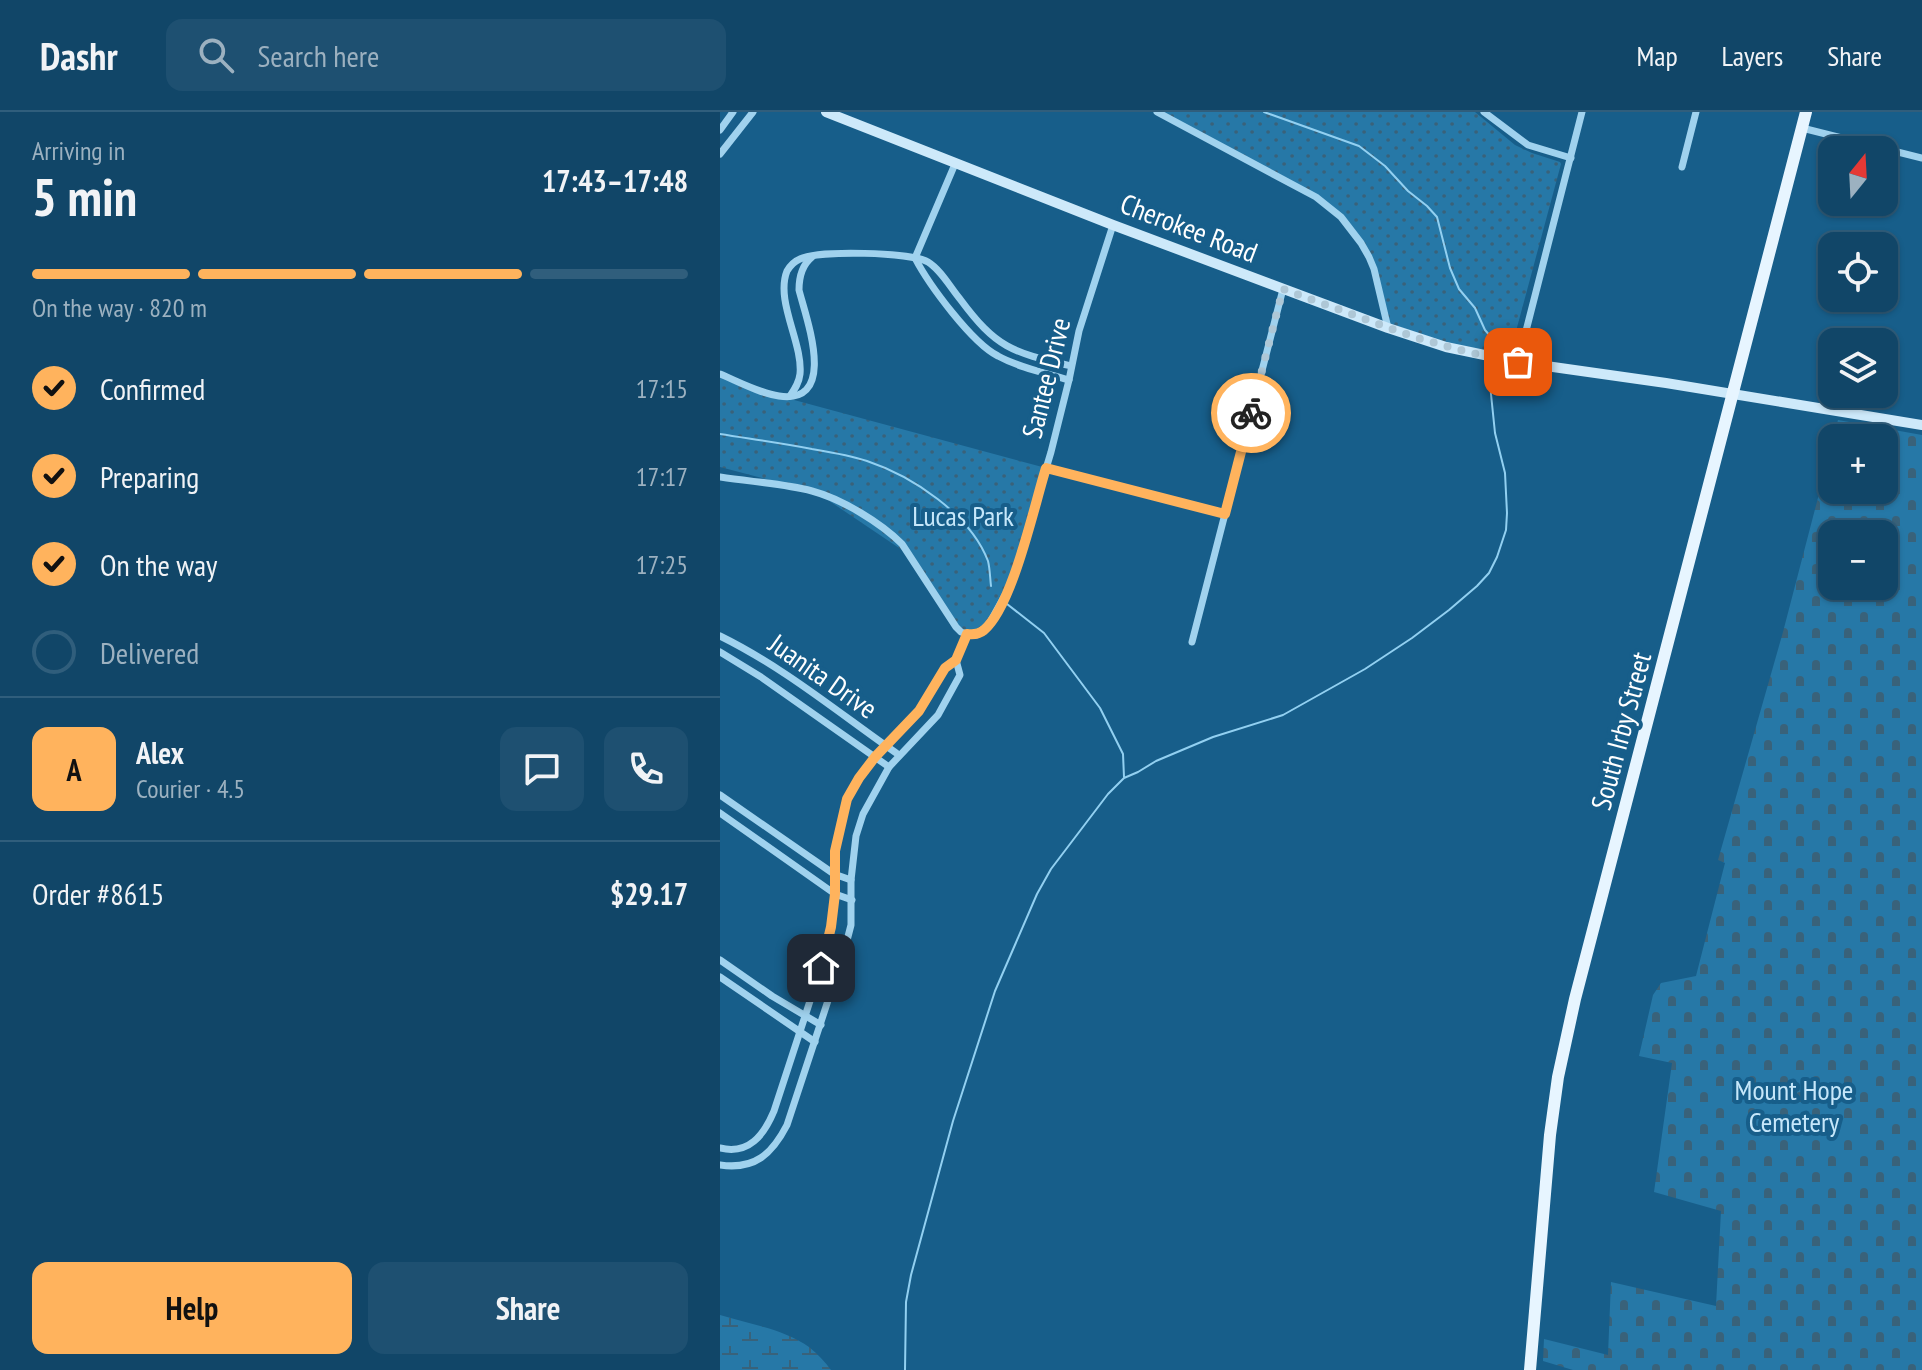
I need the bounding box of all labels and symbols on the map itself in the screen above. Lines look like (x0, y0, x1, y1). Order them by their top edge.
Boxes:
north arrow (1818, 136, 1898, 216)
street label: Cherokee Road (1115, 185, 1263, 271)
street label: Santee Drive (1013, 314, 1078, 442)
pin (1484, 328, 1552, 396)
courier (1211, 373, 1291, 453)
park label: Lucas Park (912, 497, 1014, 534)
street label: Juanita Drive (761, 624, 885, 726)
street label: South Irby Street (1582, 648, 1659, 814)
pin (787, 934, 855, 1002)
park label: Mount Hope Cemetery (1735, 1071, 1853, 1140)

